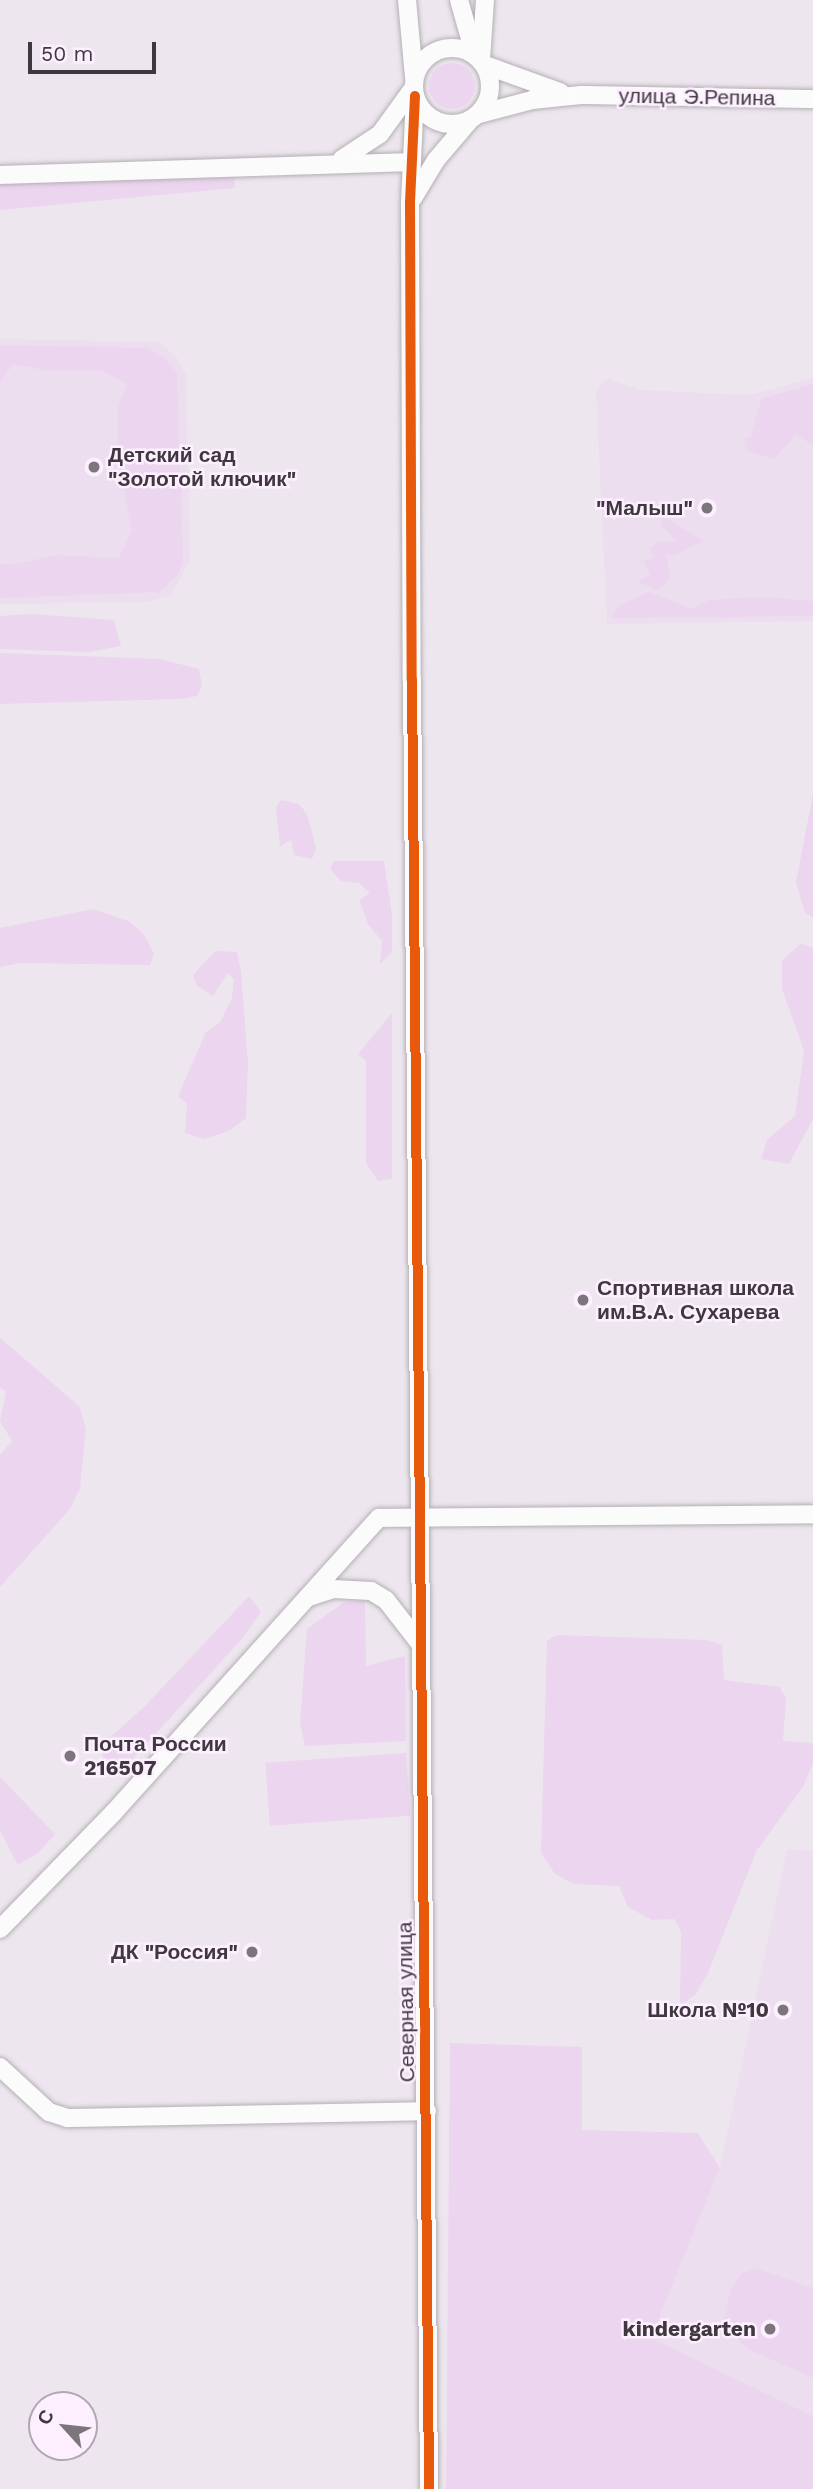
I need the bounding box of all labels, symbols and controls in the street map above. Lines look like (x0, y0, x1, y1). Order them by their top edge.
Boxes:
scale bar (32, 28, 159, 72)
text: 50 m (41, 41, 93, 66)
street label: улица Э.Репина (618, 83, 776, 111)
place label: Детский сад "Золотой ключик" (108, 442, 296, 492)
marker: Детский сад "Золотой ключик" (86, 459, 102, 475)
place label: "Малыш" (596, 495, 693, 521)
marker: "Малыш" (699, 500, 715, 516)
place label: Спортивная школа им.В.А. Сухарева (597, 1275, 794, 1325)
marker: Спортивная школа им.В.А. Сухарева (575, 1292, 591, 1308)
place label: Почта России 216507 (84, 1731, 227, 1781)
marker: Почта России 216507 (62, 1748, 78, 1764)
street label: Северная улица (392, 1921, 420, 2083)
place label: ДК "Россия" (111, 1939, 238, 1965)
marker: ДК "Россия" (244, 1944, 260, 1960)
place label: Школа №10 (647, 1997, 769, 2023)
marker: Школа №10 (775, 2002, 791, 2018)
place label: kindergarten (623, 2316, 756, 2342)
marker: kindergarten (762, 2321, 778, 2337)
north arrow (28, 2391, 98, 2461)
text: С (32, 2406, 59, 2428)

